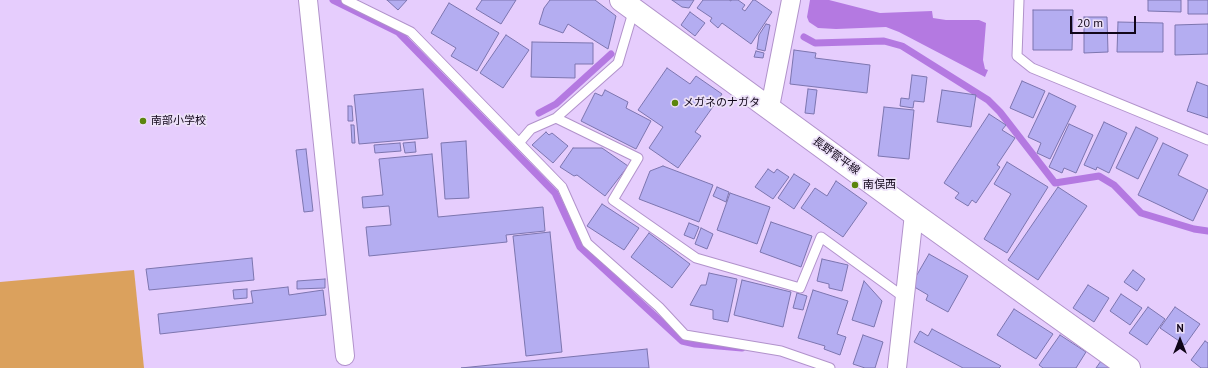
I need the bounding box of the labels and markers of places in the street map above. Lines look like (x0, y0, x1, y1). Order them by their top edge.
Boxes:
place label: メガネのナガタ (683, 96, 760, 110)
marker: メガネのナガタ (670, 98, 680, 108)
place label: 南部小学校 (151, 114, 206, 128)
marker: 南部小学校 (138, 116, 148, 126)
place label: 南俣西 (863, 178, 896, 192)
marker: 南俣西 (850, 180, 860, 190)

